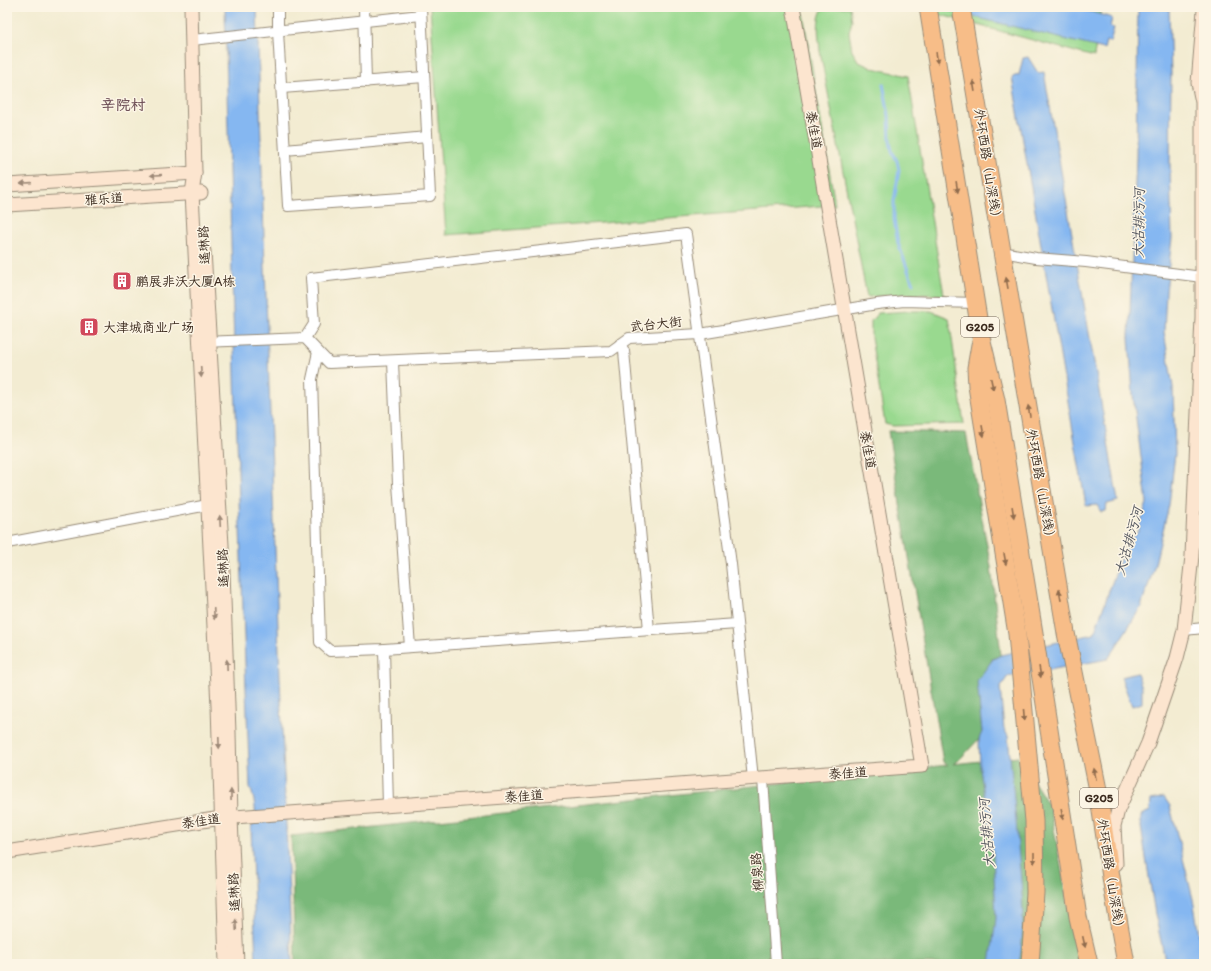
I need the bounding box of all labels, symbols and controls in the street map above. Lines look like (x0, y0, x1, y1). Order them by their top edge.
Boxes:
one-way arrow (934, 52, 940, 64)
one-way arrow (971, 80, 977, 92)
district label: 辛院村 (100, 96, 146, 114)
street label: 外环西路（山深线） (971, 107, 1005, 225)
street label: 泰佳道 (803, 109, 825, 151)
one-way arrow (150, 172, 162, 179)
one-way arrow (20, 180, 32, 187)
one-way arrow (955, 181, 961, 193)
water label: 大沽排污河 (1130, 186, 1148, 258)
street label: 雅乐道 (84, 190, 124, 208)
street label: 遥琳路 (195, 225, 213, 265)
building icon: 鹏展非沃大厦A栋 (111, 270, 133, 292)
place label: 鹏展非沃大厦A栋 (136, 274, 235, 289)
one-way arrow (1004, 277, 1010, 289)
street label: 武台大街 (629, 314, 683, 334)
building icon: 大津城商业广场 (78, 316, 100, 338)
road number: G205 (961, 317, 999, 337)
place label: 大津城商业广场 (103, 320, 194, 335)
one-way arrow (198, 366, 205, 378)
one-way arrow (990, 377, 996, 390)
one-way arrow (1026, 405, 1032, 417)
one-way arrow (980, 425, 986, 437)
street label: 外环西路（山深线） (1023, 427, 1059, 545)
street label: 泰佳道 (857, 429, 879, 471)
water label: 大沽排污河 (1111, 503, 1147, 577)
one-way arrow (1011, 506, 1017, 518)
one-way arrow (217, 515, 224, 527)
street label: 遥琳路 (215, 548, 231, 588)
one-way arrow (1002, 553, 1008, 565)
one-way arrow (1057, 589, 1063, 601)
one-way arrow (210, 608, 217, 620)
one-way arrow (223, 659, 230, 671)
one-way arrow (1037, 666, 1043, 678)
one-way arrow (1021, 709, 1028, 721)
one-way arrow (216, 737, 222, 750)
street label: 泰佳道 (828, 764, 868, 782)
one-way arrow (1091, 768, 1097, 780)
street label: 泰佳道 (504, 787, 544, 805)
road number: G205 (1080, 788, 1118, 808)
one-way arrow (227, 789, 234, 801)
water label: 大沽排污河 (975, 795, 999, 869)
one-way arrow (1059, 808, 1065, 820)
street label: 泰佳道 (181, 811, 221, 831)
street label: 外环西路（山深线） (1094, 817, 1128, 935)
street label: 柳泉路 (748, 852, 766, 892)
one-way arrow (1031, 852, 1037, 865)
street label: 遥琳路 (225, 872, 243, 912)
one-way arrow (232, 919, 239, 931)
one-way arrow (1081, 936, 1087, 948)

